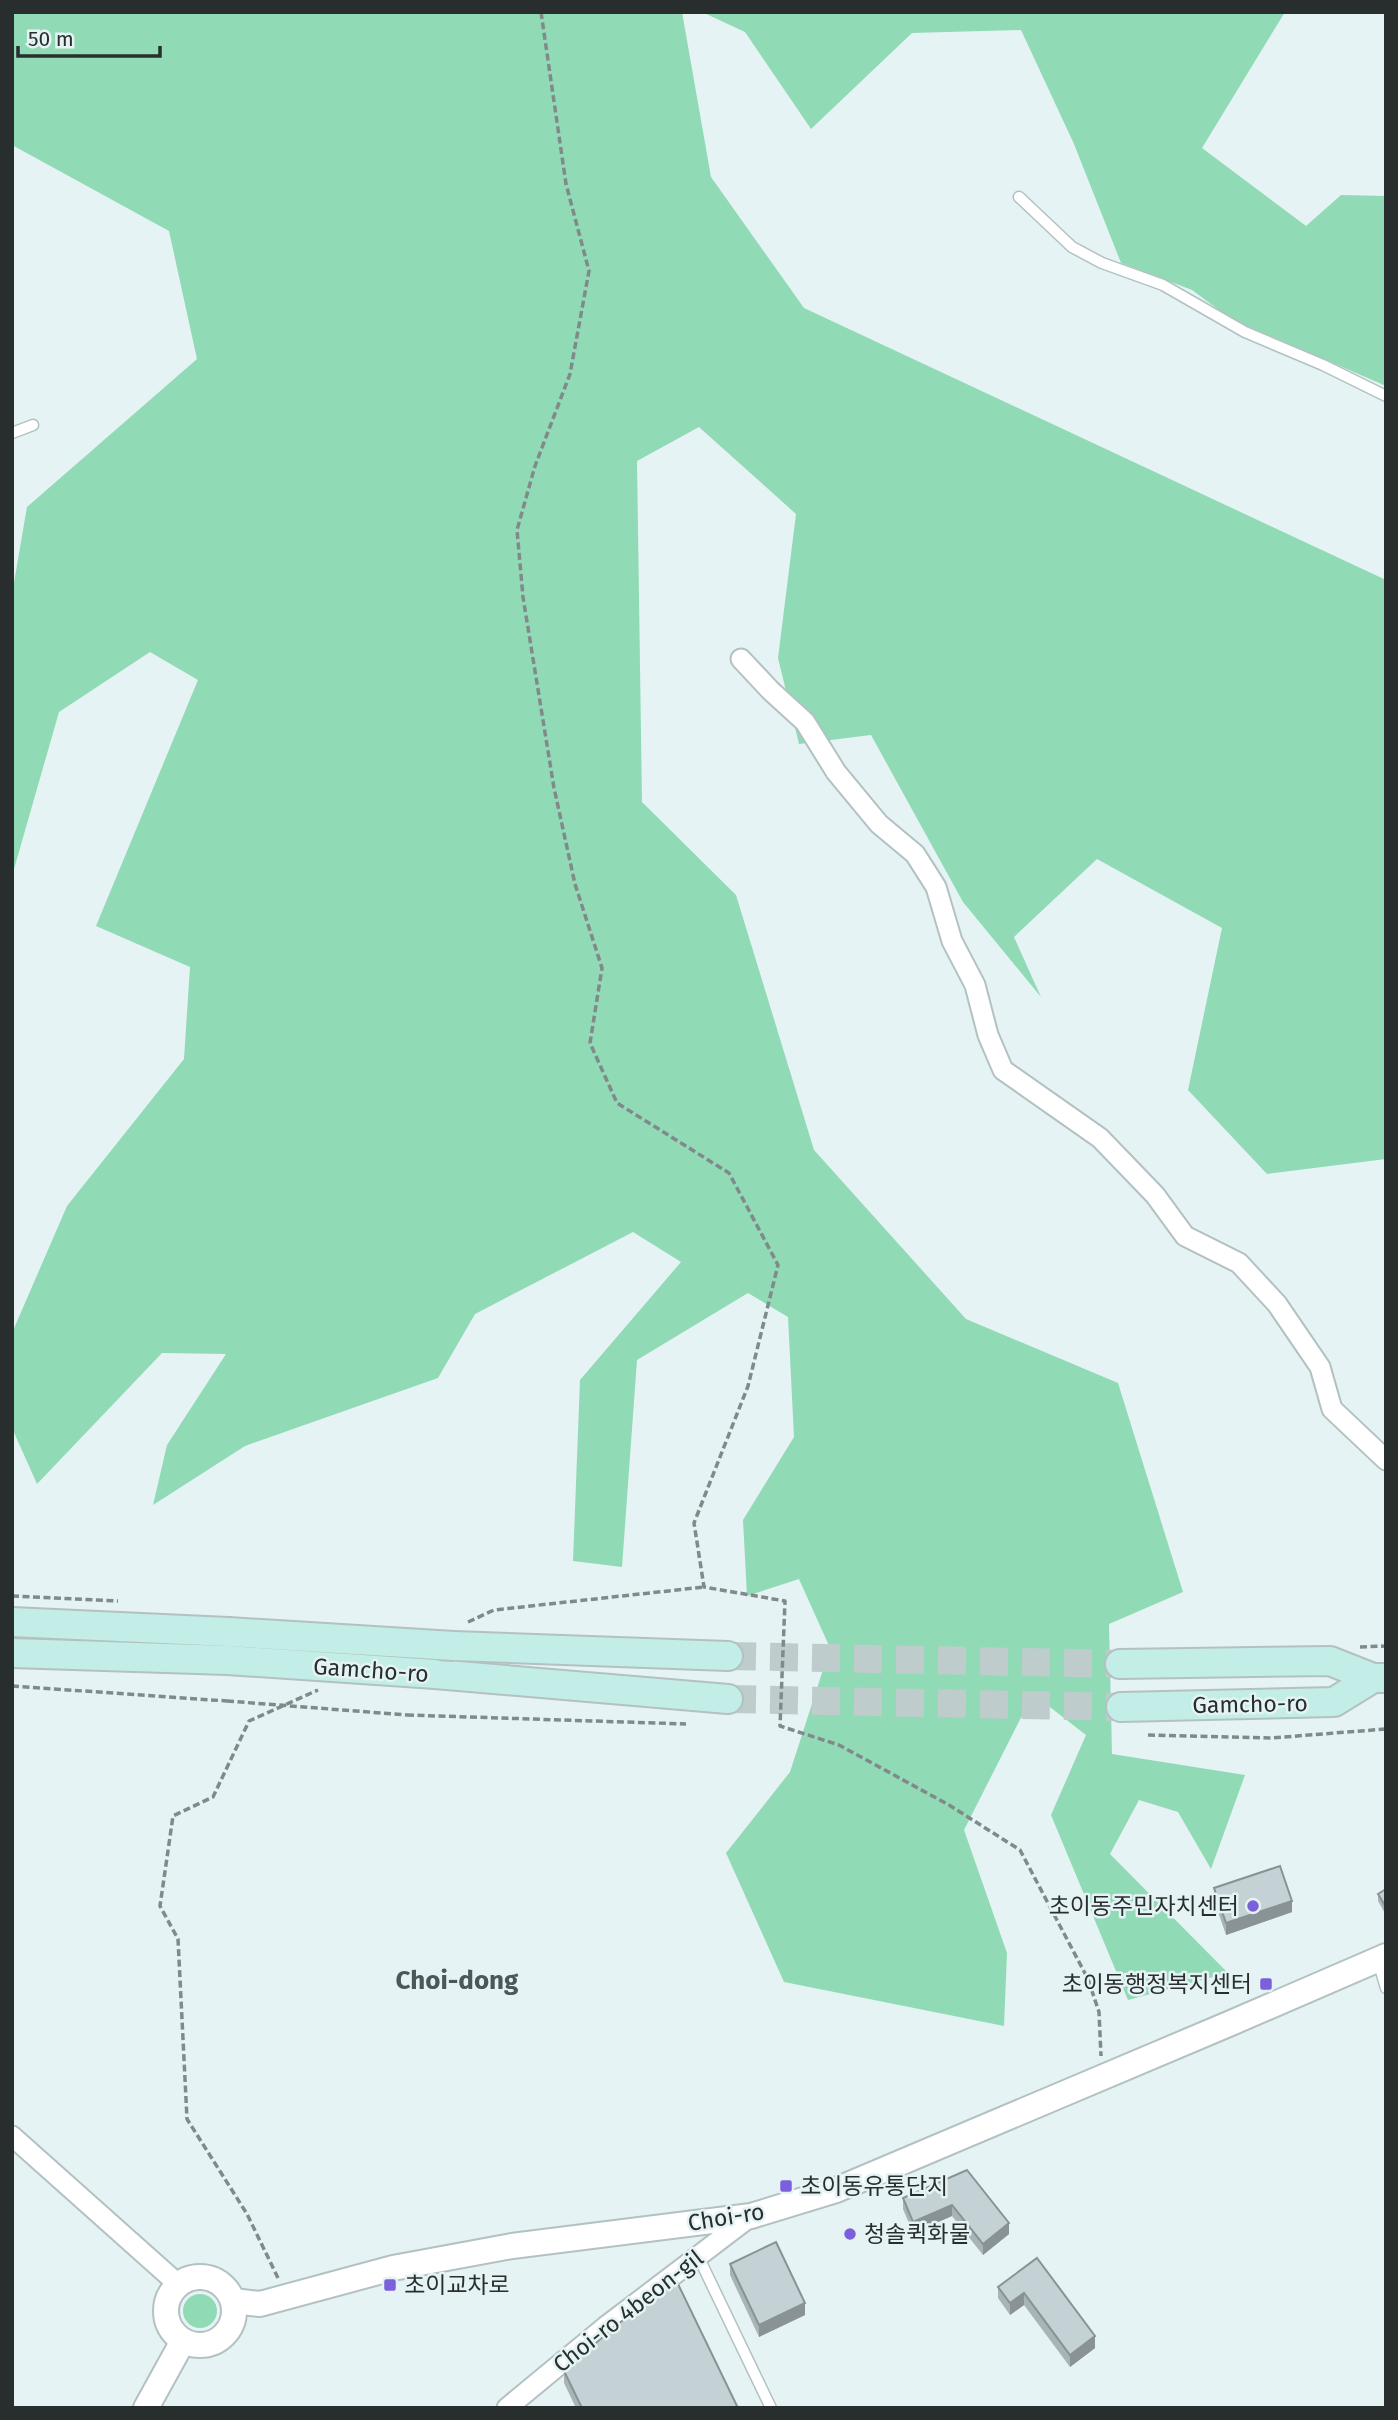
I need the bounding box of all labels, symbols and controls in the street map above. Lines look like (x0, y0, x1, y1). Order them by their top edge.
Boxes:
scale bar (18, 14, 159, 58)
text: 50 m (28, 26, 74, 52)
street label: Gamcho-ro (312, 1652, 430, 1688)
street label: Gamcho-ro (1192, 1689, 1308, 1719)
place label: 초이동주민자치센터 (1049, 1892, 1239, 1920)
marker: 초이동주민자치센터 (1245, 1898, 1261, 1914)
district label: Choi-dong (396, 1965, 519, 1996)
place label: 초이동행정복지센터 (1062, 1970, 1252, 1998)
marker: 초이동행정복지센터 (1258, 1976, 1274, 1992)
place label: 초이동유통단지 (800, 2172, 948, 2200)
marker: 초이동유통단지 (778, 2178, 794, 2194)
street label: Choi-ro (686, 2197, 766, 2237)
place label: 청솔퀵화물 (864, 2220, 970, 2248)
marker: 청솔퀵화물 (842, 2226, 858, 2242)
street label: Choi-ro 4beon-gil (547, 2244, 709, 2378)
place label: 초이교차로 (404, 2271, 510, 2299)
marker: 초이교차로 (382, 2277, 398, 2293)

